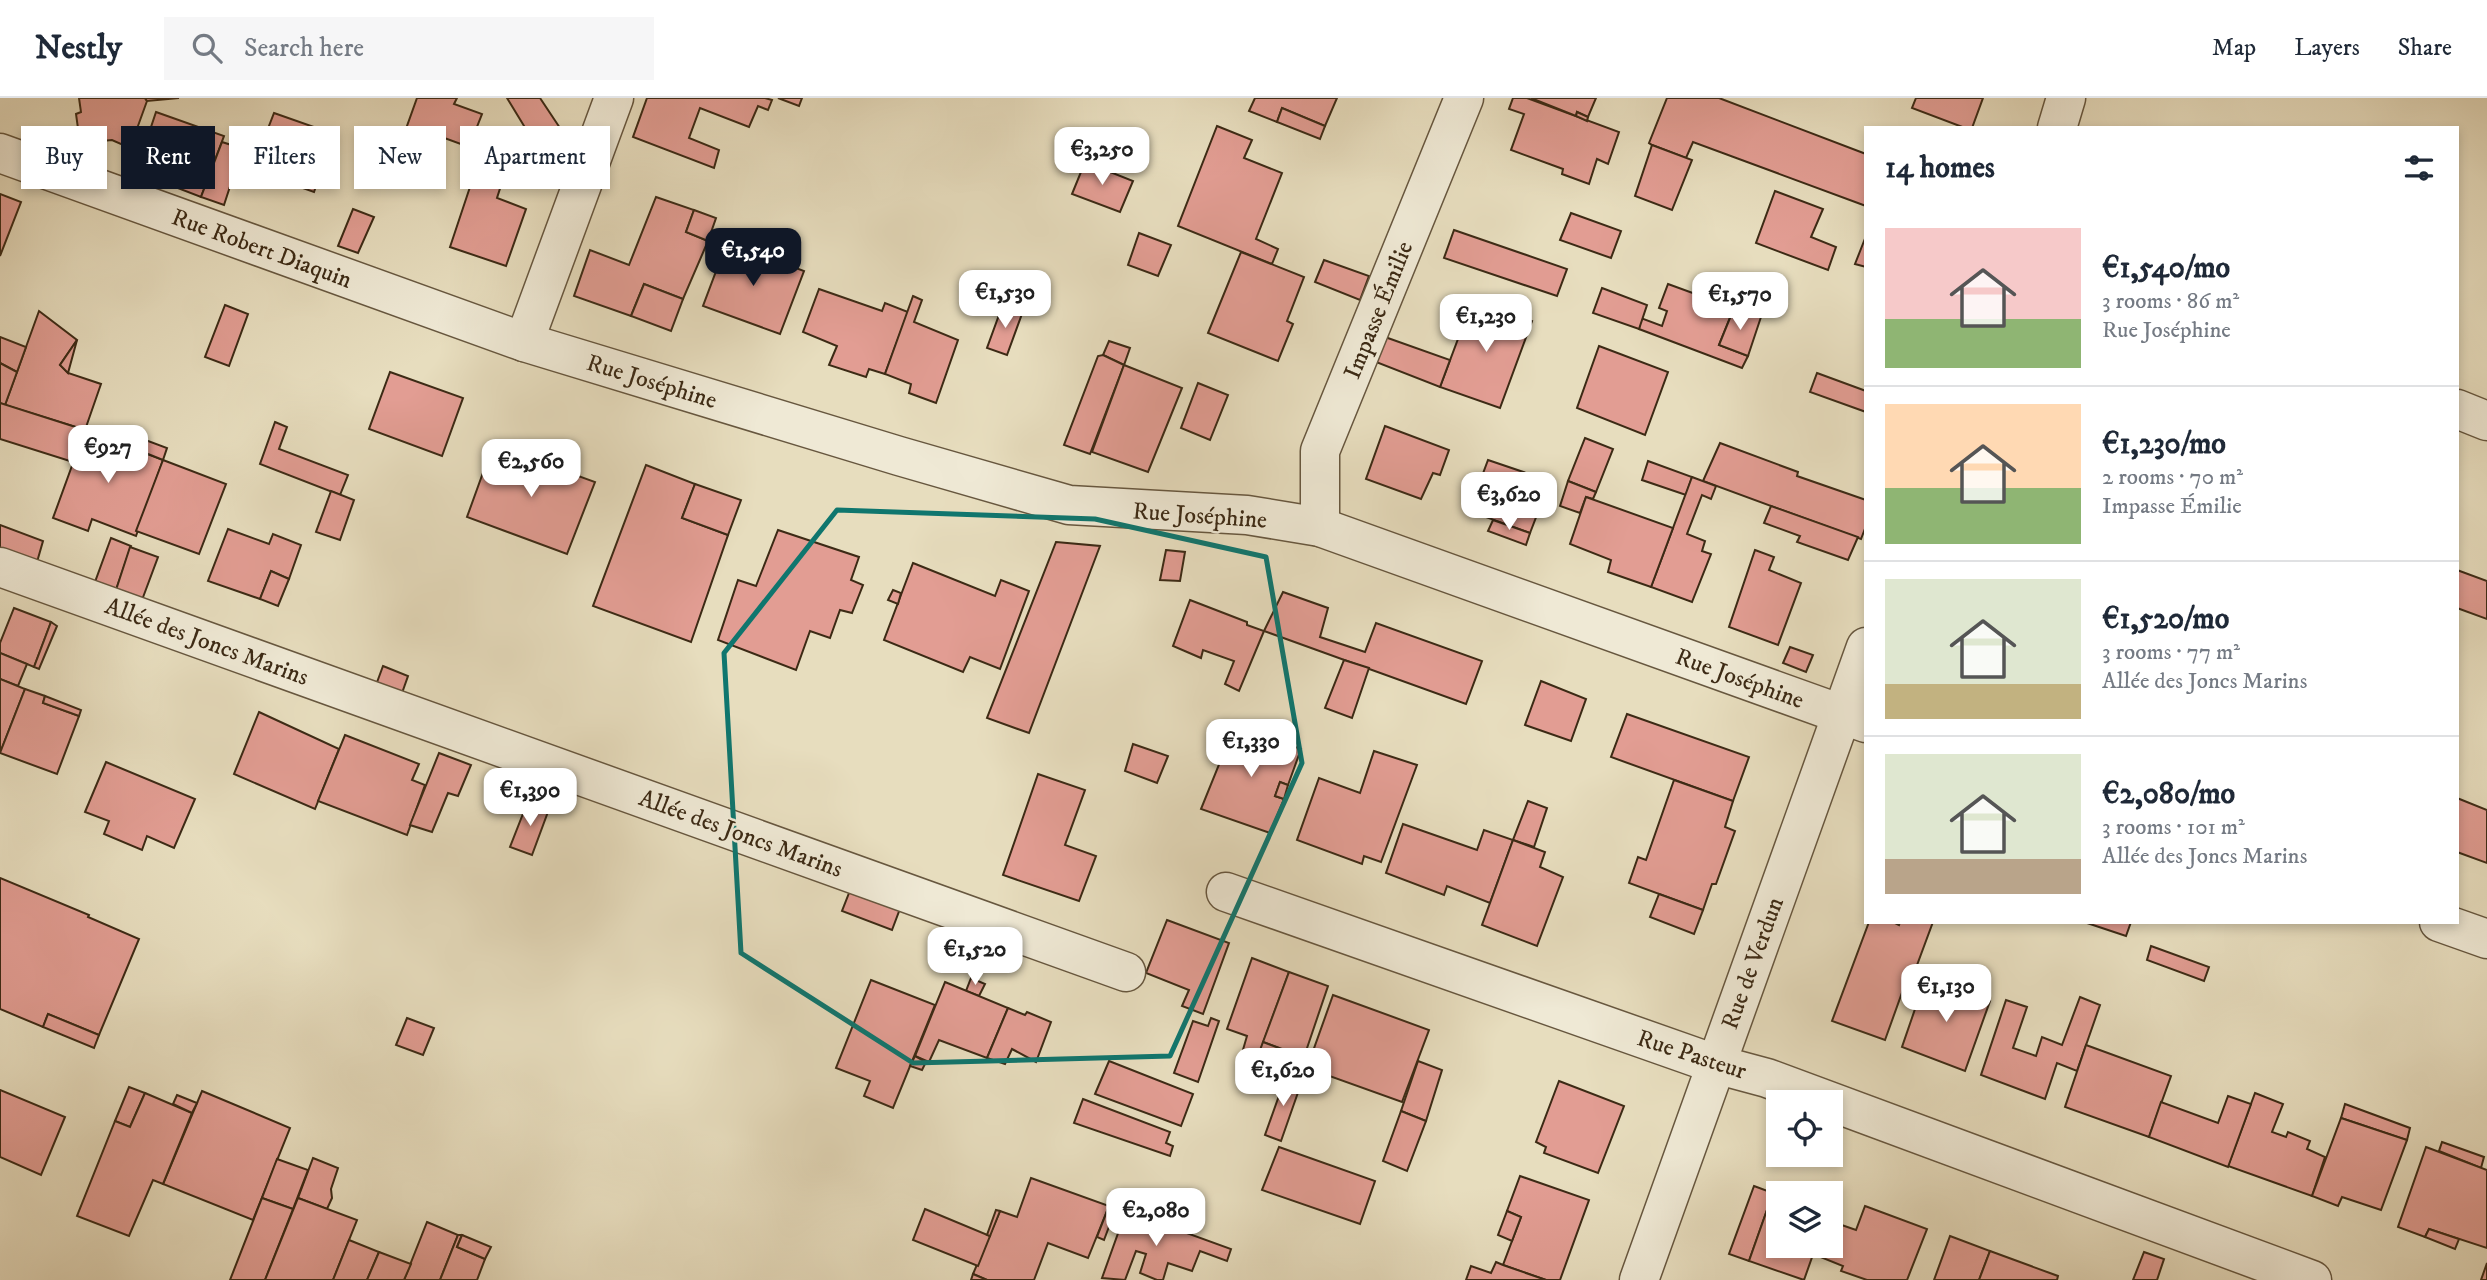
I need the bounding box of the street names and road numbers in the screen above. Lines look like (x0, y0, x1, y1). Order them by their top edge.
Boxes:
street label: Rue Robert Diaquin (167, 202, 356, 296)
street label: Impasse Émilie (1338, 237, 1420, 384)
street label: Rue Joséphine (583, 348, 720, 416)
street label: Rue Joséphine (1132, 496, 1268, 536)
street label: Allée des Joncs Marins (101, 591, 312, 693)
street label: Rue Joséphine (1671, 642, 1808, 716)
street label: Allée des Joncs Marins (635, 783, 846, 885)
street label: Rue de Verdun (1715, 893, 1791, 1034)
street label: Rue Pasteur (1633, 1023, 1750, 1087)

